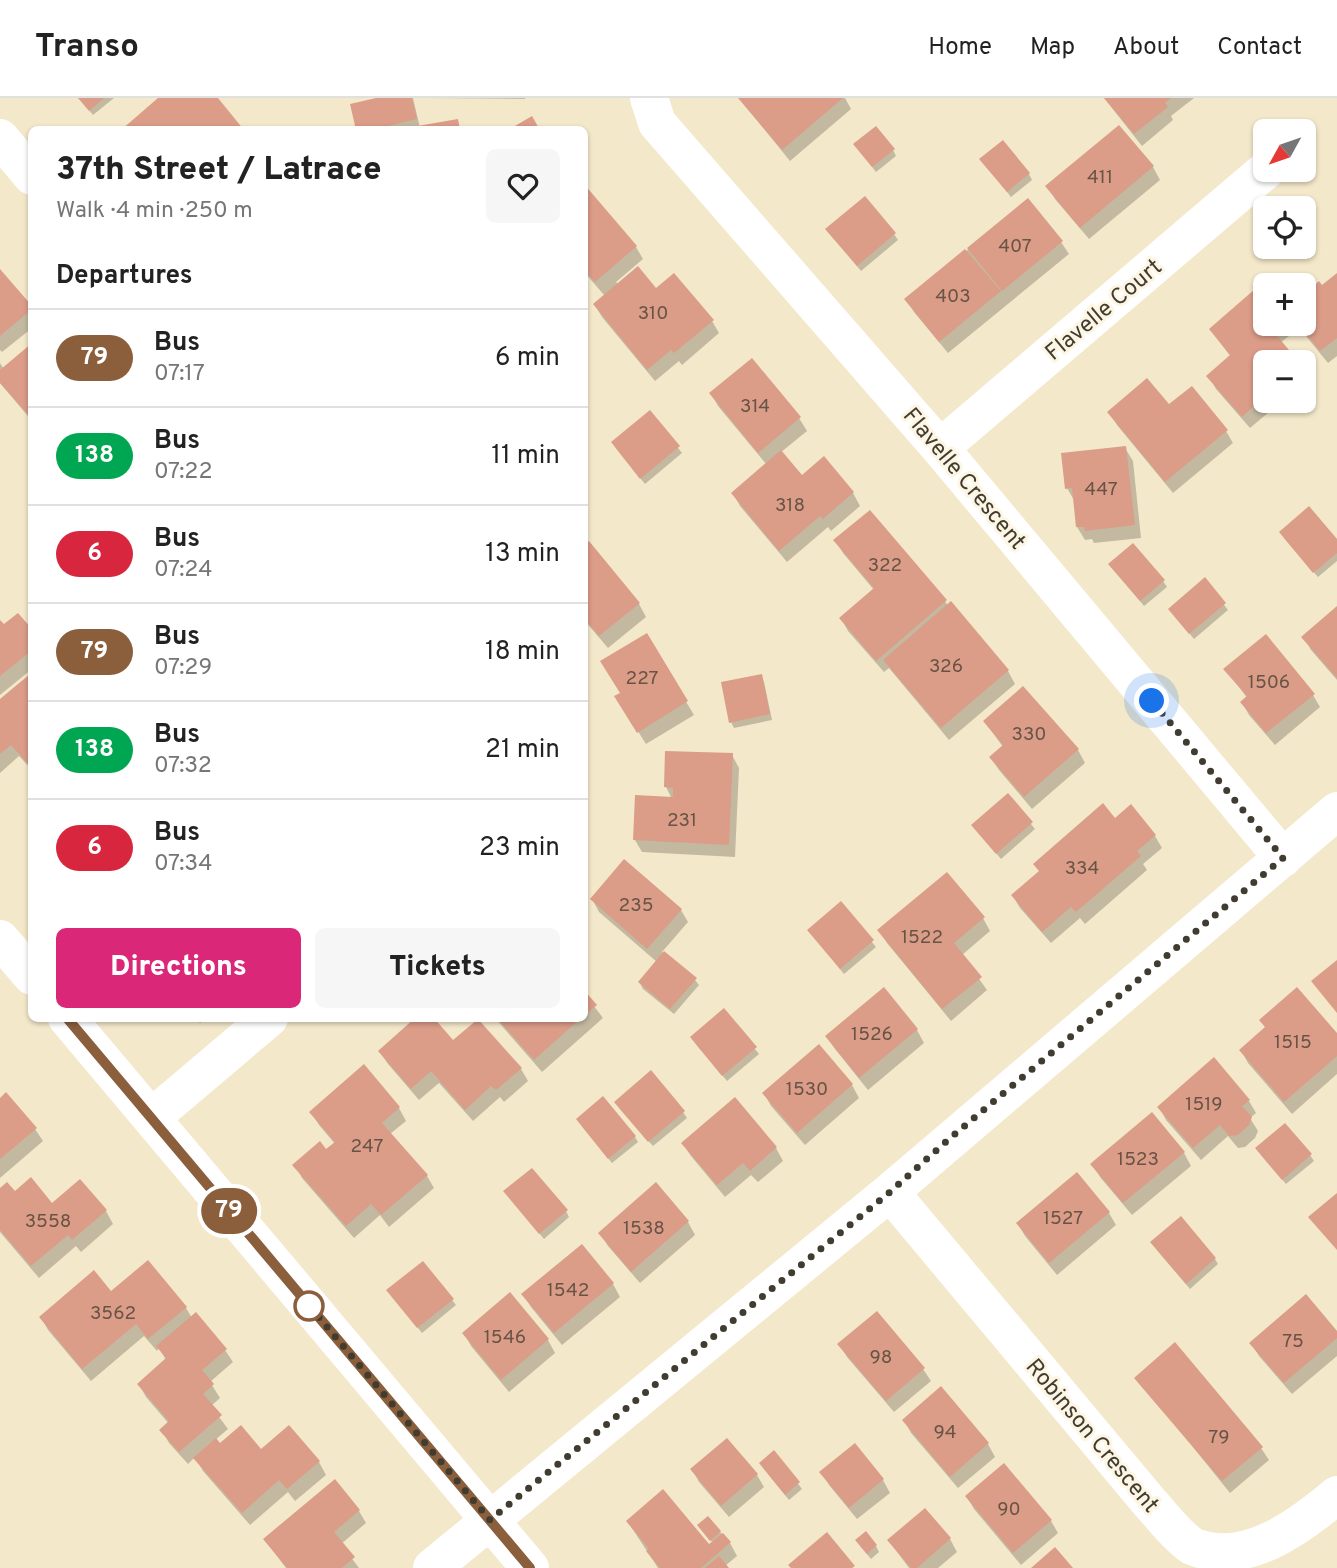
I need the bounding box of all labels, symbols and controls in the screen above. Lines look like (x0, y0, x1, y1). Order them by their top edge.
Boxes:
text: Transo (35, 27, 139, 69)
text: Home (928, 33, 992, 63)
text: Map (1030, 33, 1075, 63)
text: About (1113, 33, 1179, 63)
text: Contact (1217, 33, 1302, 63)
north arrow (1253, 119, 1316, 182)
map controls (1253, 119, 1316, 413)
button: heart (486, 149, 560, 223)
text: 37th Street / Latrace (56, 150, 382, 192)
house number: 411 (1087, 166, 1113, 190)
button: locate (1253, 196, 1316, 259)
text: Walk · 4 min · 250 m (56, 197, 253, 226)
house number: 407 (998, 235, 1032, 259)
street label: Flavelle Court (1040, 254, 1169, 368)
text: Departures (56, 260, 193, 293)
button: + (1253, 273, 1316, 336)
house number: 403 (935, 285, 971, 309)
house number: 310 (638, 302, 668, 326)
text: Bus (154, 327, 200, 360)
text: 6 min (495, 342, 560, 375)
text: 79 (81, 343, 108, 373)
button: − (1253, 350, 1316, 413)
text: 07:17 (154, 360, 205, 389)
house number: 314 (740, 395, 770, 419)
street label: Flavelle Crescent (895, 403, 1031, 557)
text: Bus (154, 425, 200, 458)
text: 11 min (491, 440, 560, 473)
text: 138 (75, 441, 114, 471)
text: 07:22 (154, 458, 213, 487)
house number: 447 (1084, 478, 1118, 502)
house number: 318 (775, 494, 805, 518)
text: Bus (154, 523, 200, 556)
text: 13 min (485, 538, 560, 571)
text: 6 (87, 539, 102, 569)
house number: 322 (868, 554, 902, 578)
text: 07:24 (154, 556, 212, 585)
text: Bus (154, 621, 200, 654)
text: 18 min (485, 636, 560, 669)
text: 79 (81, 637, 108, 667)
text: 07:29 (154, 654, 212, 683)
house number: 326 (929, 655, 963, 679)
house number: 227 (626, 667, 659, 691)
house number: 1506 (1248, 671, 1290, 695)
your location (1134, 683, 1169, 718)
text: Bus (154, 719, 200, 752)
house number: 330 (1012, 723, 1046, 747)
text: 21 min (485, 734, 560, 767)
text: 138 (75, 735, 114, 765)
text: 07:32 (154, 752, 212, 781)
house number: 231 (667, 809, 697, 833)
text: Bus (154, 817, 200, 850)
text: 23 min (479, 832, 560, 865)
text: 6 (87, 833, 102, 863)
text: 07:34 (154, 850, 212, 879)
house number: 334 (1065, 857, 1099, 881)
house number: 235 (619, 894, 653, 918)
house number: 1522 (901, 926, 943, 950)
button: Directions (56, 928, 301, 1008)
button: Tickets (315, 928, 560, 1008)
house number: 1526 (851, 1023, 893, 1047)
house number: 1515 (1274, 1031, 1312, 1055)
house number: 1530 (786, 1078, 828, 1102)
house number: 1519 (1185, 1093, 1223, 1117)
house number: 247 (351, 1135, 384, 1159)
house number: 1523 (1117, 1148, 1159, 1172)
line badge: 79 (198, 1188, 260, 1234)
text: 79 (215, 1196, 243, 1226)
house number: 1527 (1043, 1207, 1083, 1231)
house number: 3558 (25, 1210, 71, 1234)
house number: 1538 (623, 1217, 665, 1241)
house number: 1542 (547, 1279, 589, 1303)
unlabelled marker (294, 1291, 324, 1321)
house number: 3562 (90, 1302, 136, 1326)
house number: 1546 (484, 1326, 526, 1350)
house number: 75 (1282, 1330, 1304, 1354)
house number: 98 (870, 1346, 892, 1370)
street label: Robinson Crescent (1018, 1354, 1164, 1520)
house number: 94 (933, 1421, 957, 1445)
house number: 79 (1208, 1426, 1230, 1450)
house number: 90 (997, 1498, 1021, 1522)

